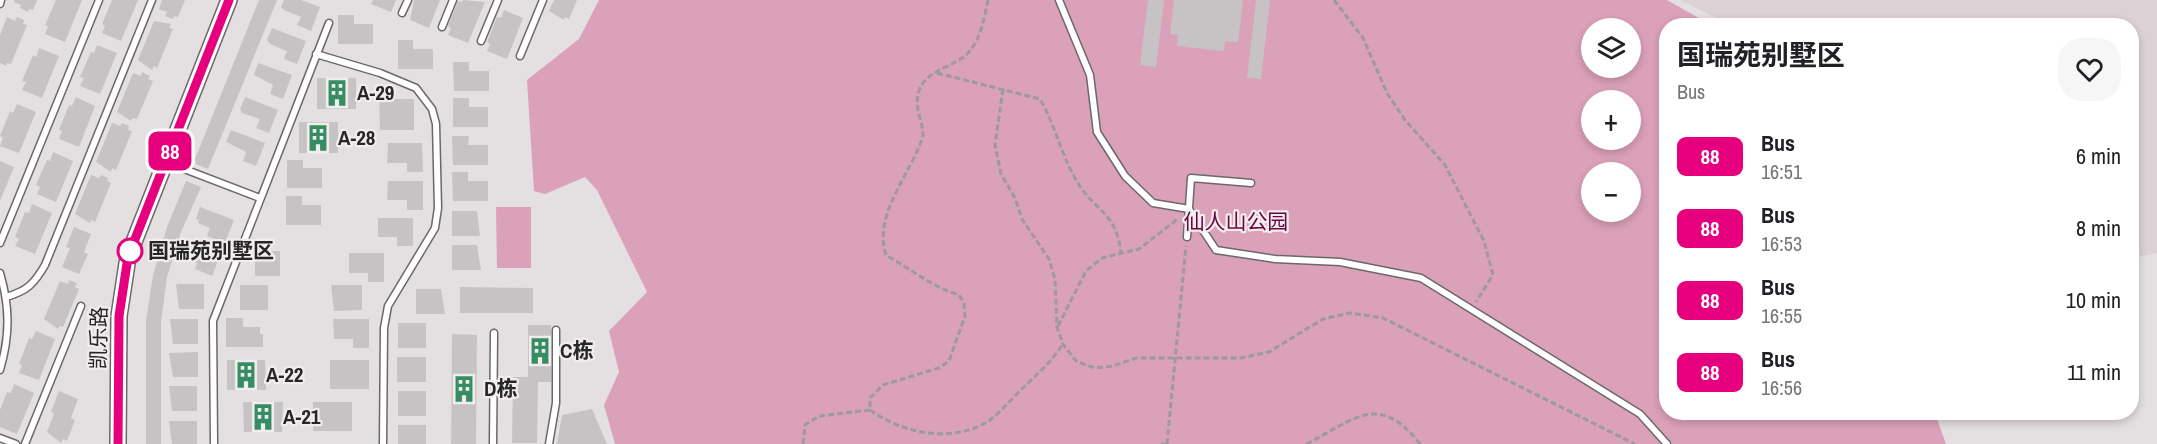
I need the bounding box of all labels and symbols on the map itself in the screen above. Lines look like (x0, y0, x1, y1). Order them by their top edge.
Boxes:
building icon: A-29 (322, 78, 352, 108)
place label: A-29 (357, 78, 394, 107)
building icon: A-28 (303, 123, 333, 153)
place label: A-28 (338, 123, 375, 152)
line badge: 88 (143, 132, 197, 170)
park label: 仙人山公园 (1184, 207, 1289, 236)
place label: 国瑞苑别墅区 (148, 236, 274, 265)
marker: 国瑞苑别墅区 (117, 238, 143, 264)
street label: 凯乐路 (83, 306, 114, 370)
building icon: C栋 (525, 336, 555, 366)
place label: C栋 (560, 336, 593, 365)
building icon: A-22 (231, 360, 261, 390)
place label: A-22 (266, 360, 303, 389)
building icon: D栋 (449, 374, 479, 404)
place label: D栋 (484, 374, 517, 403)
building icon: A-21 (248, 402, 278, 432)
place label: A-21 (283, 402, 321, 431)

